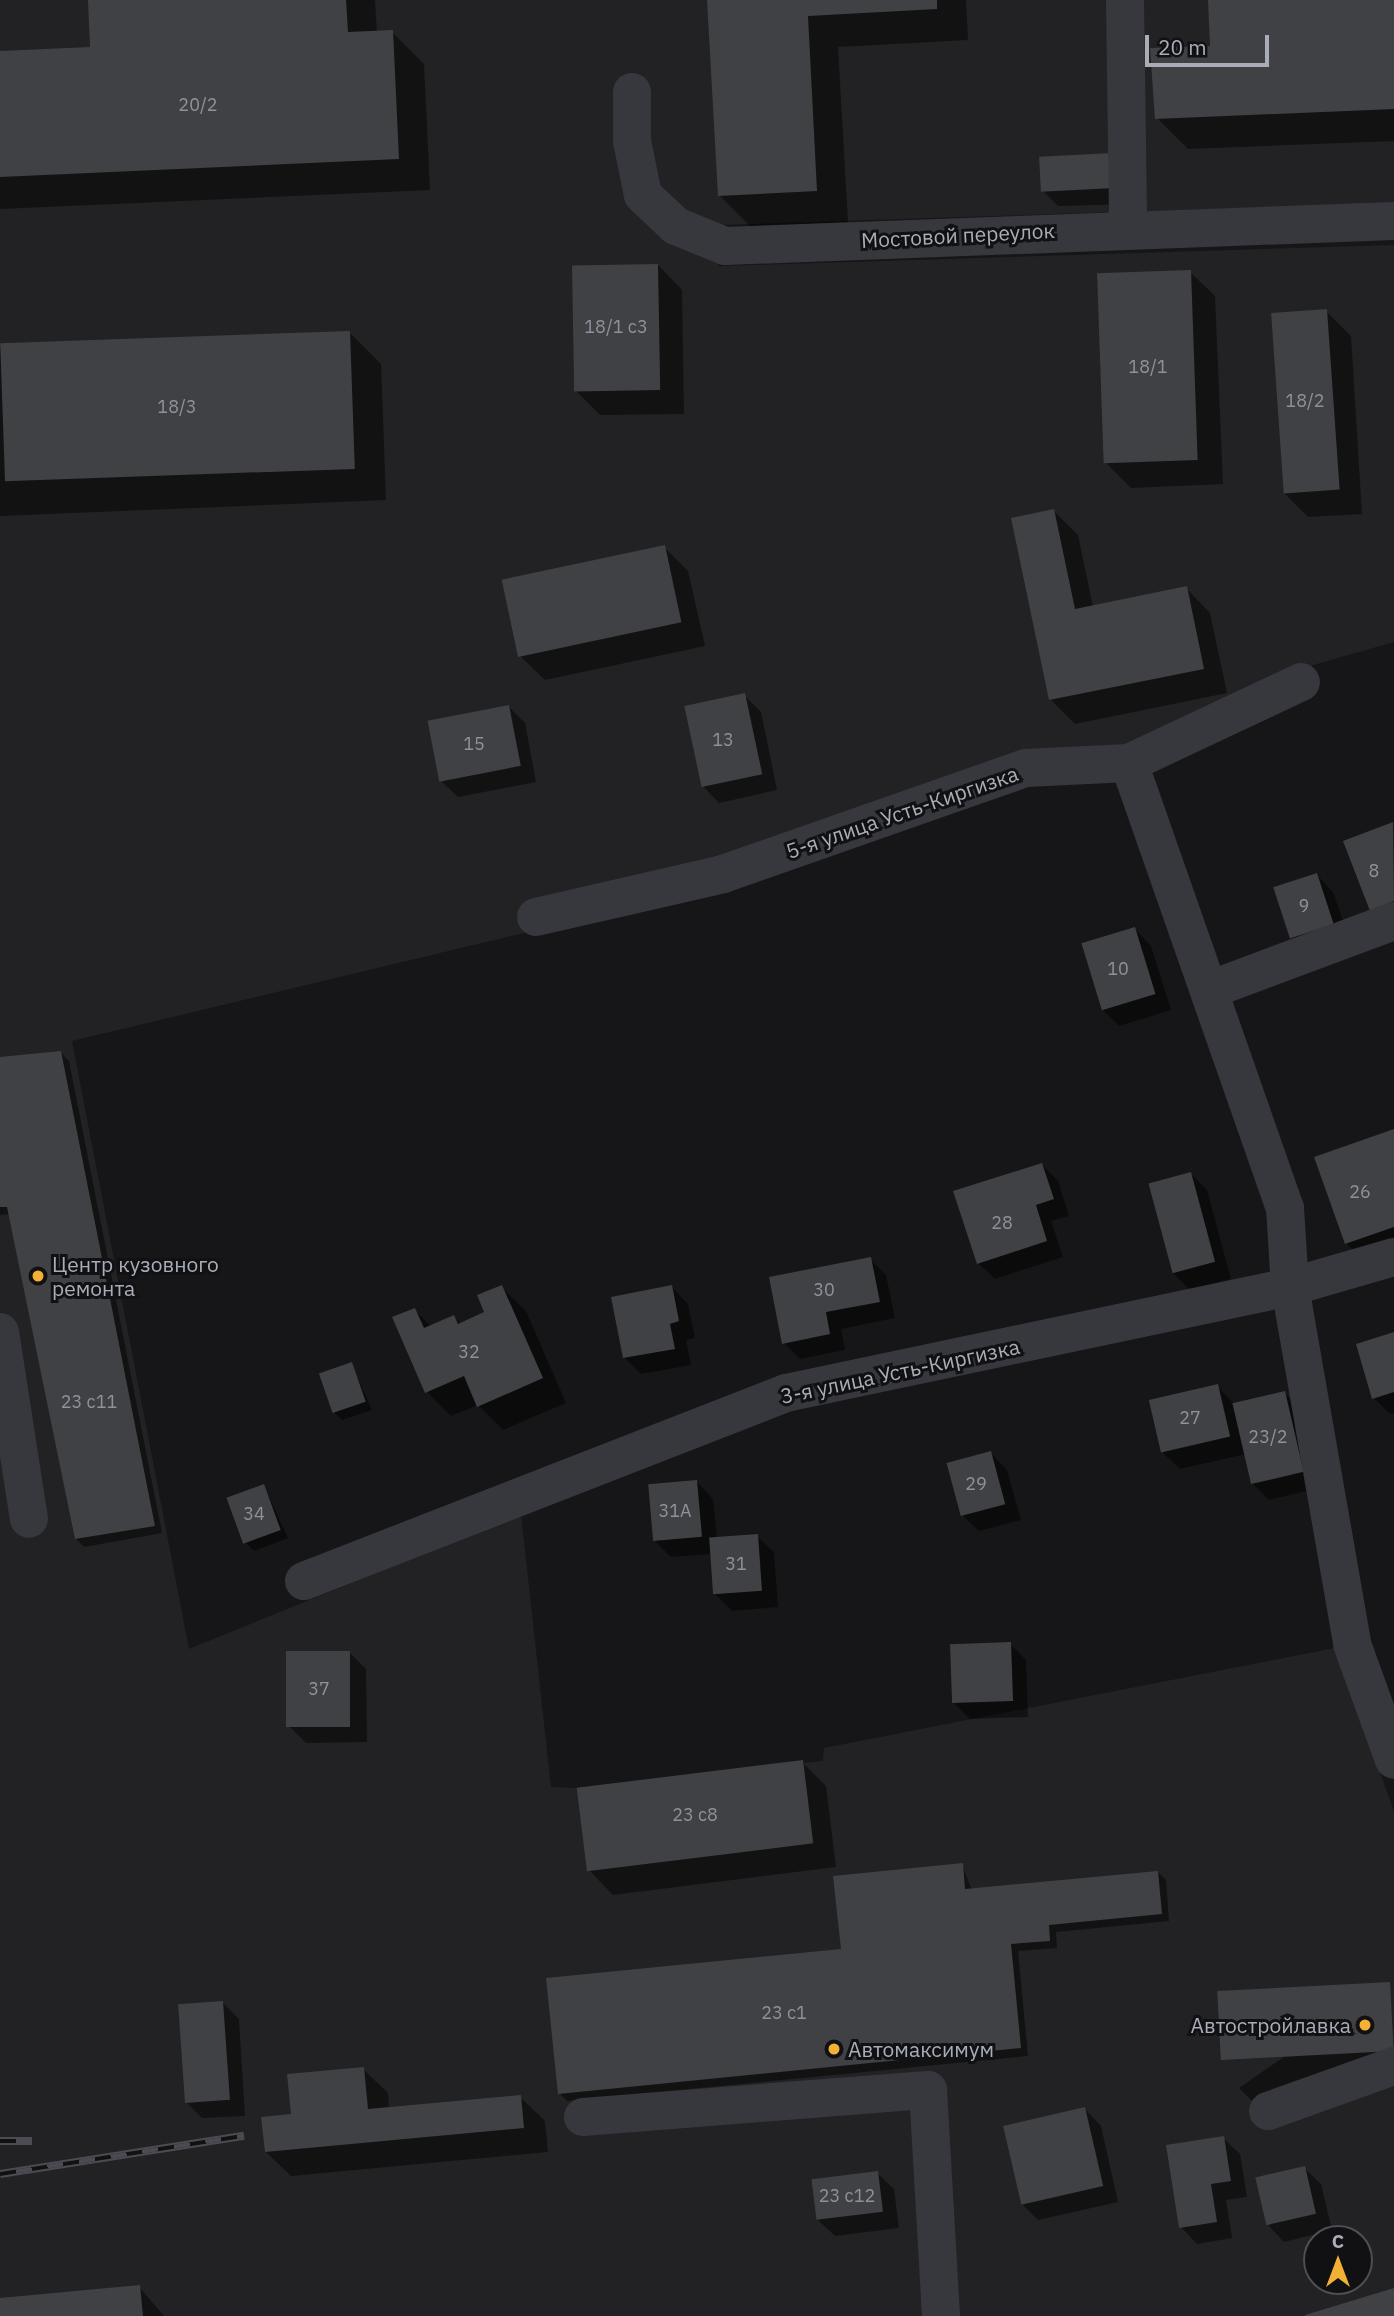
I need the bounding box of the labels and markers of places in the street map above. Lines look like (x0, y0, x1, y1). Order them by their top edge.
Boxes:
place label: Центр кузовного ремонта (52, 1251, 219, 1301)
marker: Центр кузовного ремонта (30, 1268, 46, 1284)
place label: Автостройлавка (1190, 2012, 1351, 2038)
marker: Автостройлавка (1357, 2017, 1373, 2033)
place label: Автомаксимум (848, 2036, 994, 2062)
marker: Автомаксимум (826, 2041, 842, 2057)

